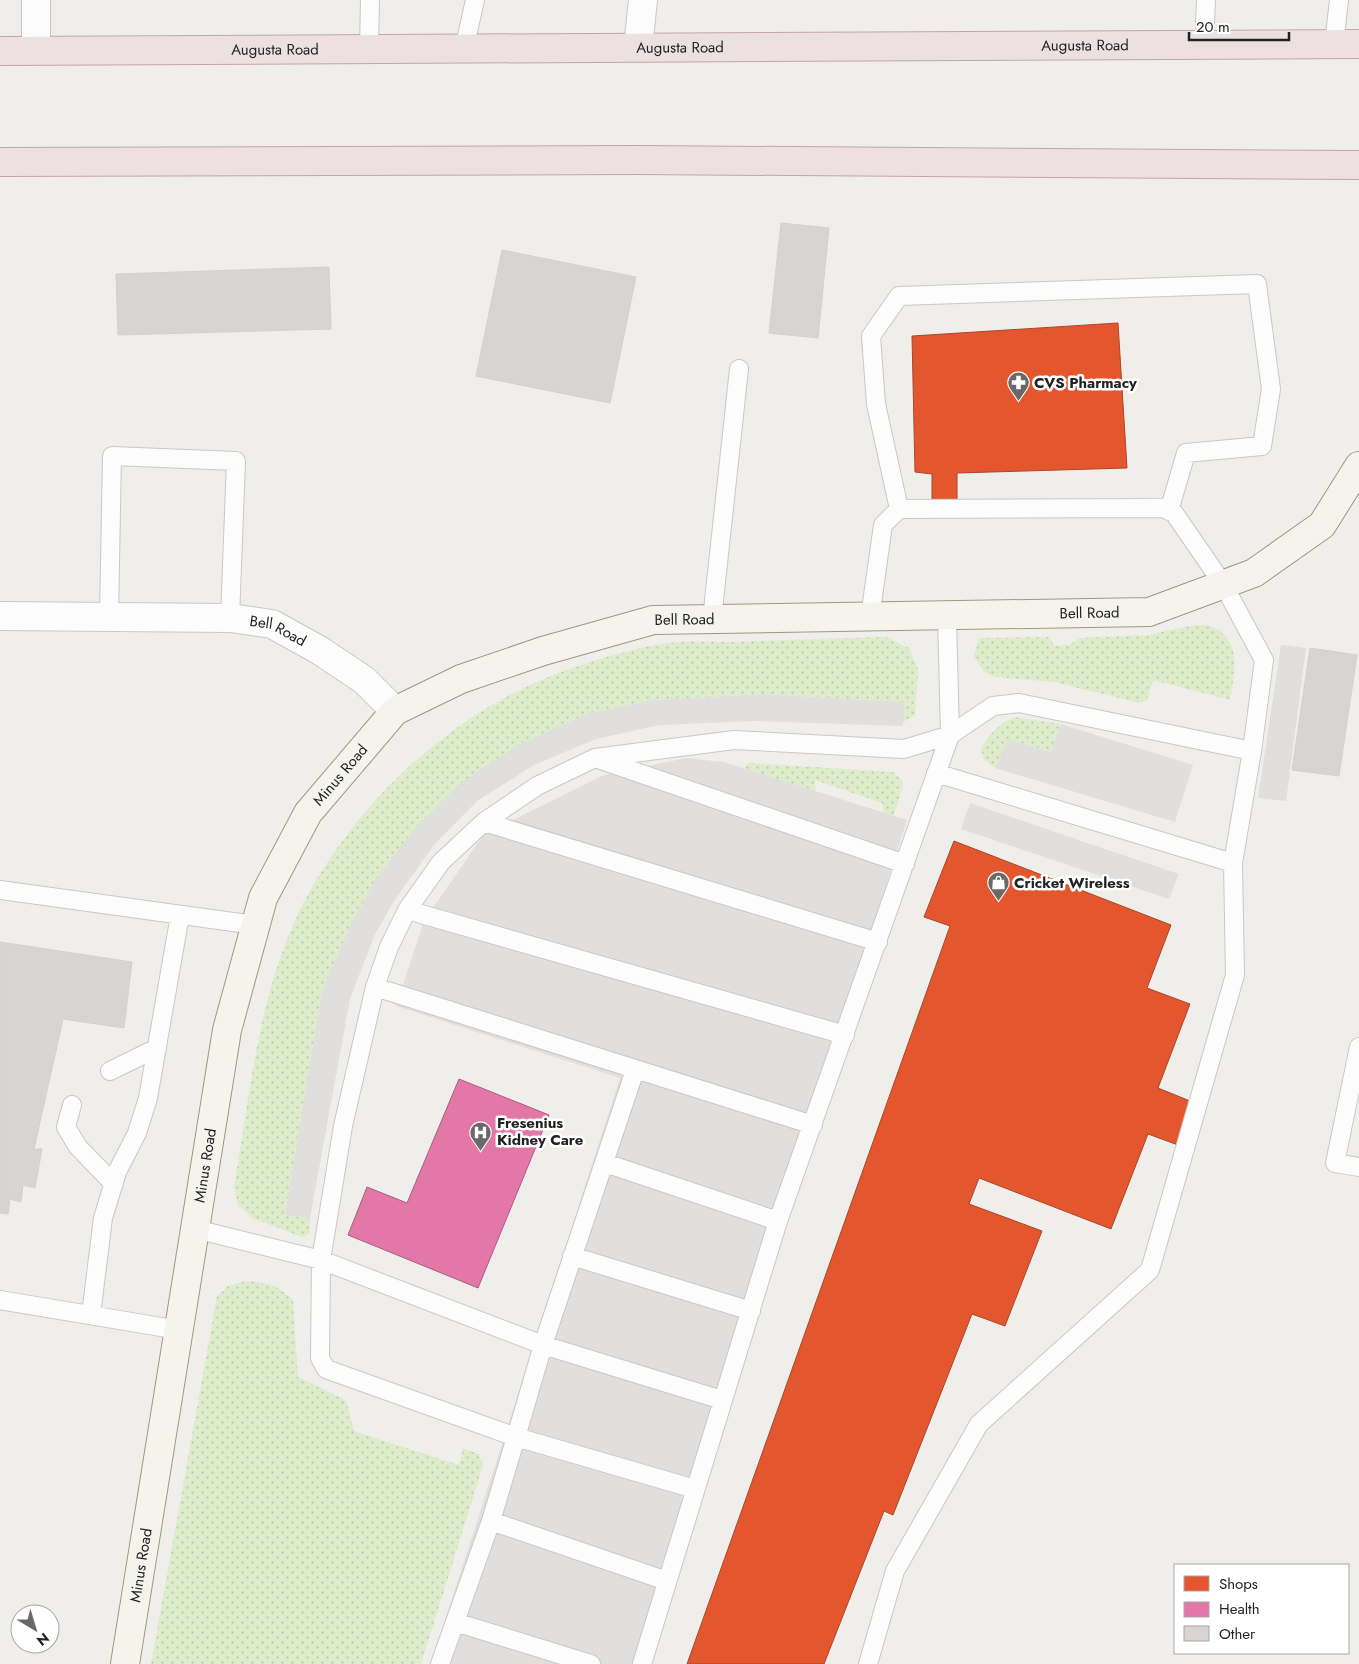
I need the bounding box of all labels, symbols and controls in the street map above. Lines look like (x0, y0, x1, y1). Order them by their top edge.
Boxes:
scale bar (1189, 10, 1289, 42)
text: 20 m (1196, 16, 1230, 38)
street label: Augusta Road (1041, 34, 1129, 57)
street label: Augusta Road (636, 36, 724, 59)
street label: Augusta Road (231, 38, 319, 61)
pharmacy icon: CVS Pharmacy (1006, 371, 1030, 402)
place label: CVS Pharmacy (1034, 372, 1137, 394)
street label: Bell Road (1059, 601, 1120, 624)
street label: Bell Road (654, 608, 715, 631)
street label: Bell Road (248, 610, 310, 652)
street label: Minus Road (308, 739, 373, 811)
shop icon: Cricket Wireless (986, 871, 1010, 902)
place label: Cricket Wireless (1014, 872, 1130, 894)
place label: Fresenius Kidney Care (497, 1112, 584, 1151)
hospital icon: Fresenius Kidney Care (469, 1120, 493, 1151)
street label: Minus Road (188, 1127, 222, 1204)
street label: Minus Road (124, 1527, 158, 1604)
legend (1174, 1564, 1349, 1654)
text: Shops (1219, 1573, 1258, 1595)
text: Health (1219, 1598, 1260, 1620)
north arrow (10, 1604, 60, 1654)
text: Other (1219, 1623, 1256, 1645)
text: N (32, 1628, 54, 1651)

